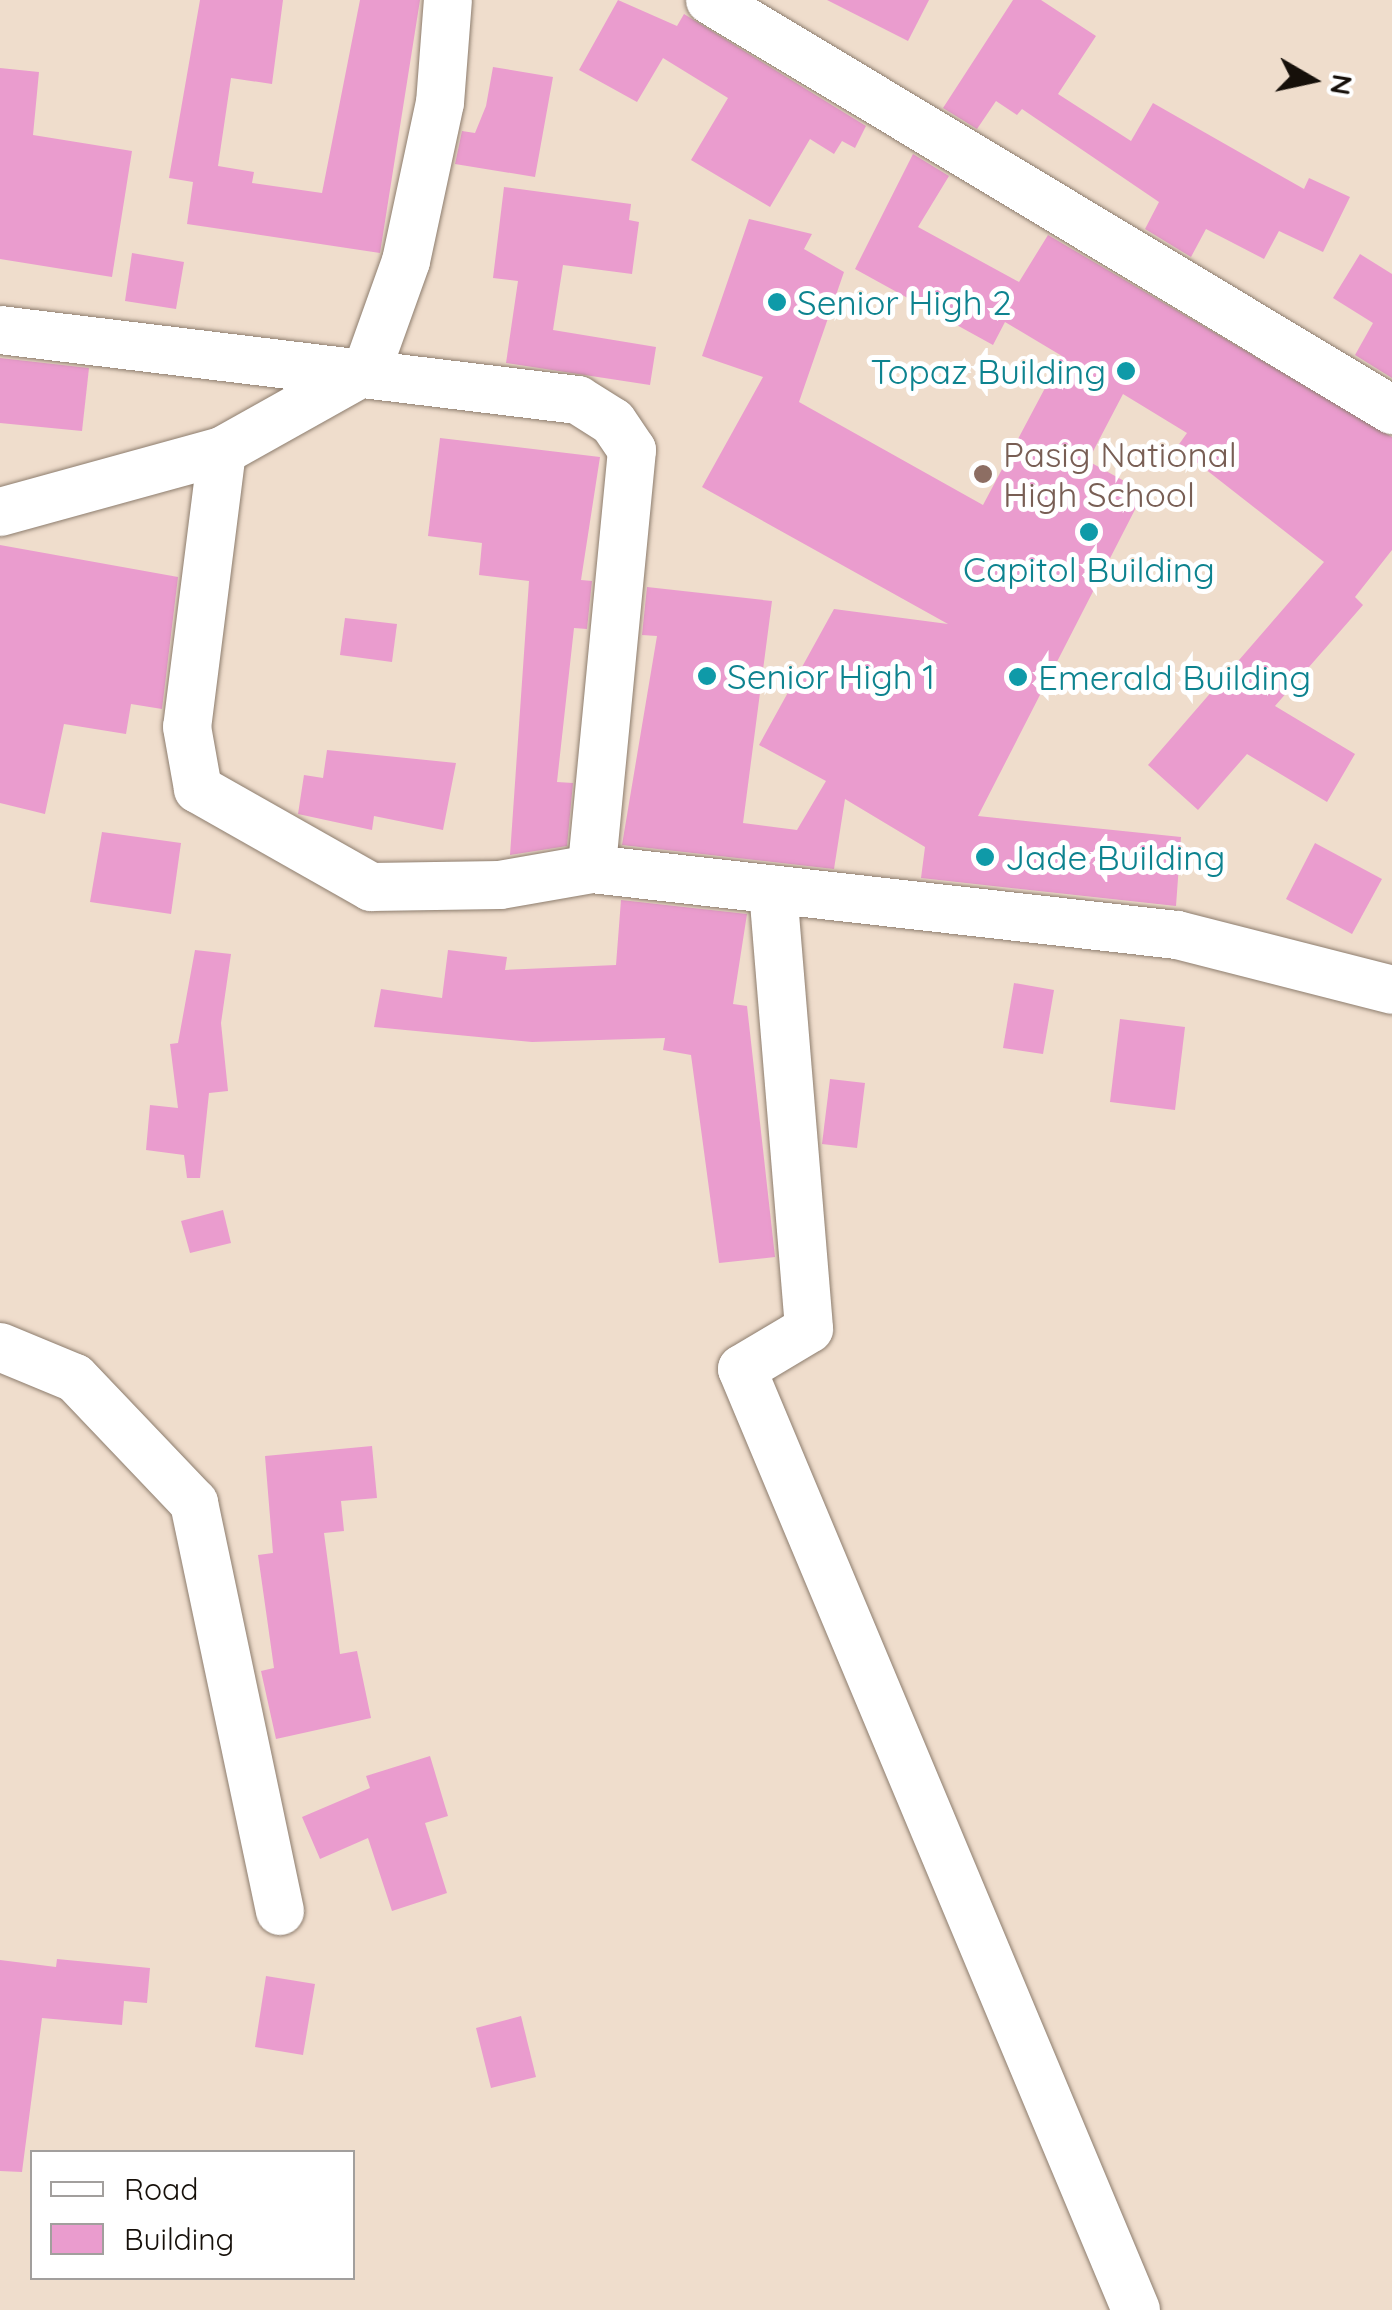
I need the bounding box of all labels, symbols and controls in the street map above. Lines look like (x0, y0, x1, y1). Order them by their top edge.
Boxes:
north arrow (1262, 30, 1362, 130)
text: N (1323, 72, 1361, 98)
place label: Senior High 2 (797, 281, 1012, 323)
marker: Senior High 2 (766, 291, 788, 313)
place label: Topaz Building (871, 350, 1106, 392)
marker: Topaz Building (1115, 360, 1137, 382)
place label: Pasig National High School (1003, 433, 1237, 515)
marker: Pasig National High School (972, 463, 994, 485)
marker: Capitol Building (1078, 521, 1100, 543)
place label: Capitol Building (963, 548, 1215, 590)
place label: Senior High 1 (727, 655, 935, 697)
place label: Emerald Building (1038, 656, 1311, 698)
marker: Senior High 1 (696, 665, 718, 687)
marker: Emerald Building (1007, 666, 1029, 688)
place label: Jade Building (1005, 836, 1225, 878)
marker: Jade Building (974, 846, 996, 868)
legend (30, 2150, 355, 2280)
text: Road (124, 2170, 198, 2208)
text: Building (124, 2220, 234, 2258)

